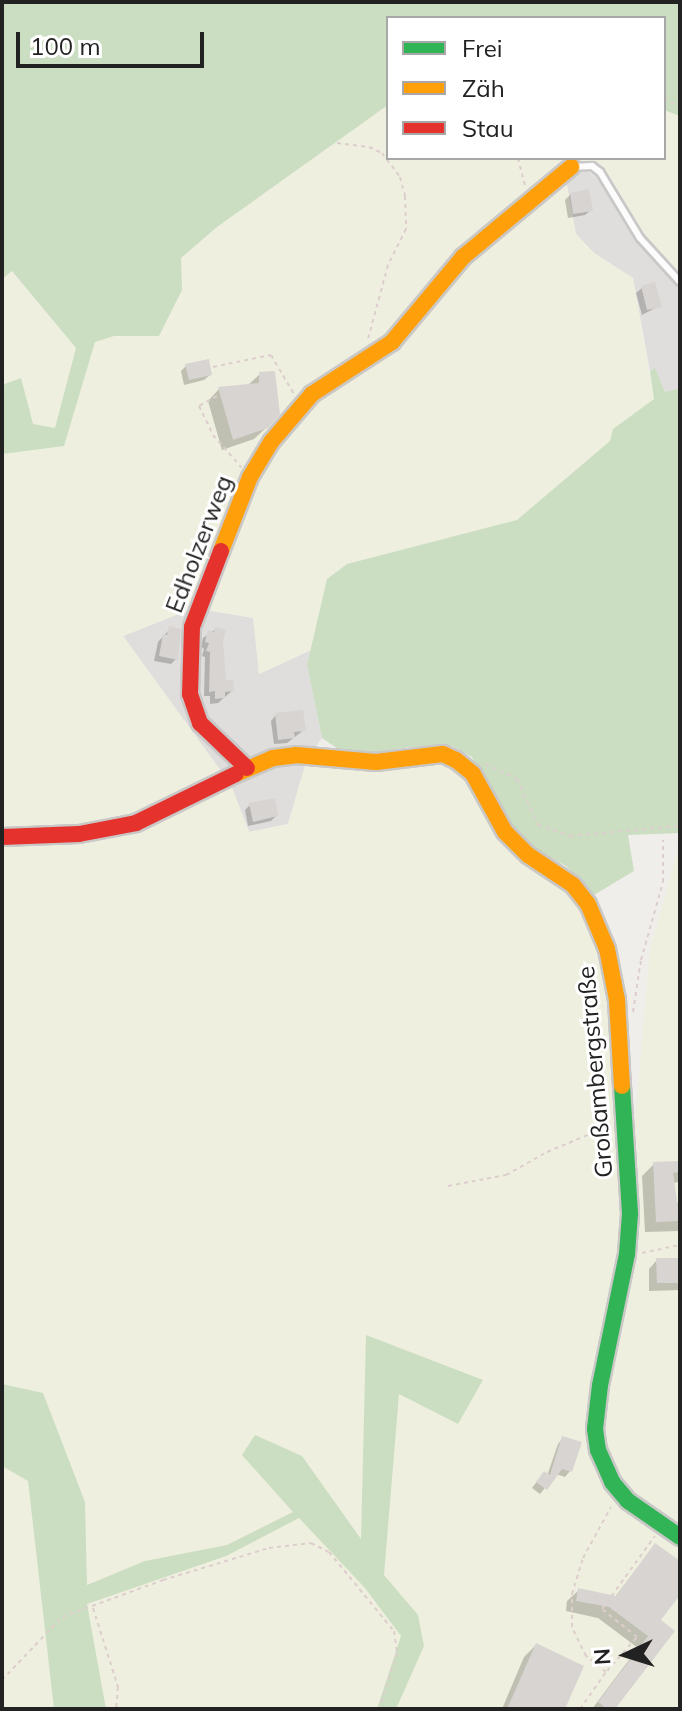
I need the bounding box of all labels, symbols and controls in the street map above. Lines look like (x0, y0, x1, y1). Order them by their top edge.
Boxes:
scale bar (20, 16, 208, 66)
legend (386, 16, 666, 160)
text: 100 m (30, 31, 101, 61)
text: Frei (462, 33, 503, 63)
text: Zäh (462, 73, 505, 103)
text: Stau (462, 113, 514, 143)
street label: Edholzerweg (160, 471, 238, 617)
street label: Großambergstraße (571, 965, 619, 1179)
north arrow (586, 1615, 666, 1695)
text: N (588, 1647, 617, 1666)

